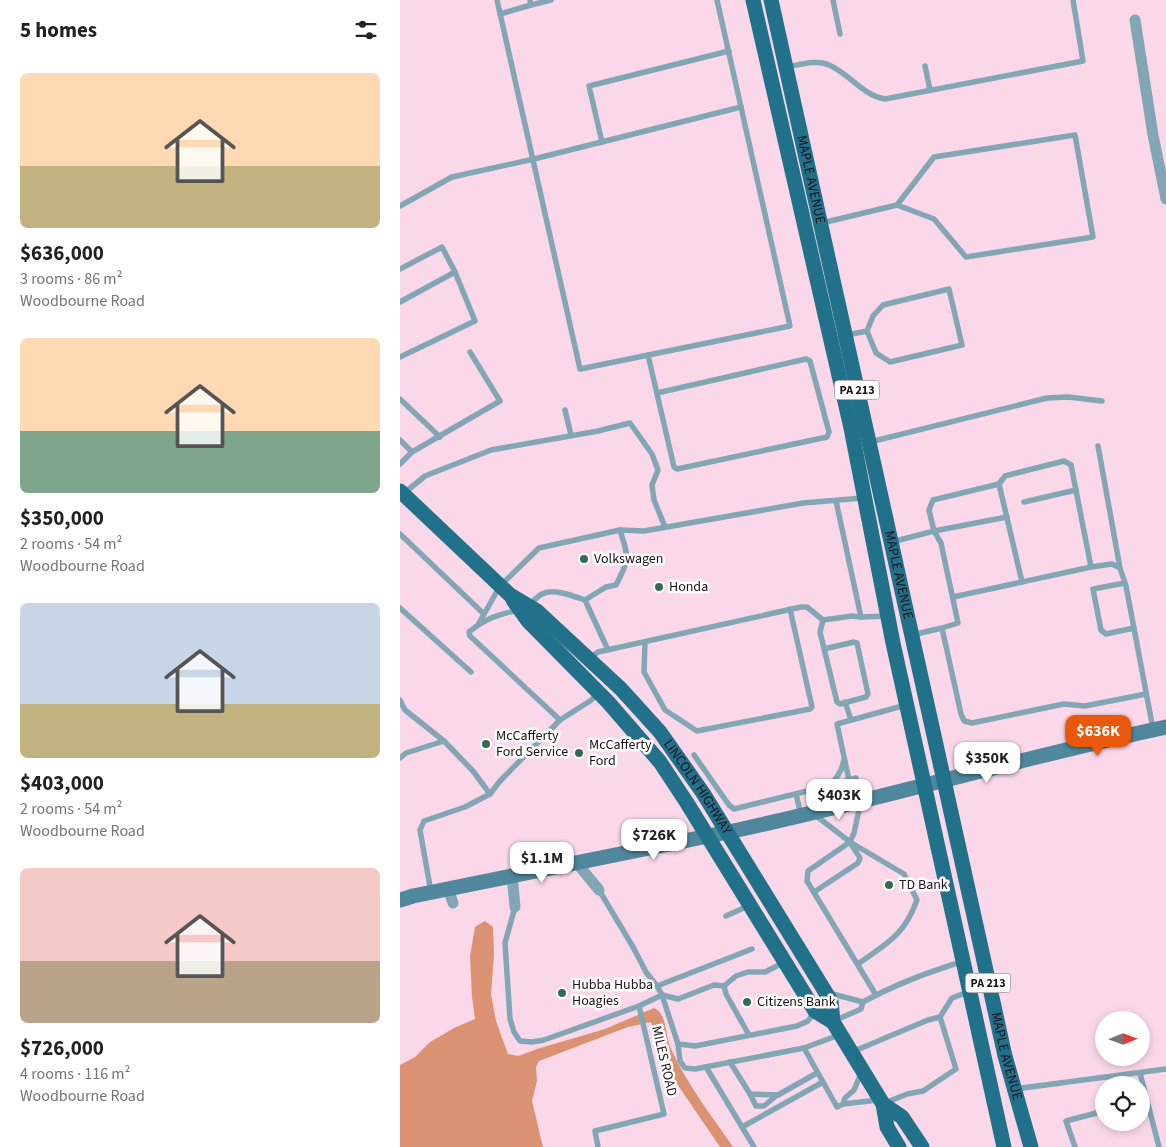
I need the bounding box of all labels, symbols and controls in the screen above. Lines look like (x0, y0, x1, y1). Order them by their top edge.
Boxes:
text: 5 homes (20, 15, 97, 45)
icon: filters (352, 16, 380, 44)
icon: home (155, 106, 245, 196)
street label: MAPLE AVENUE (791, 133, 830, 226)
text: $636,000 (20, 238, 104, 268)
text: 3 rooms · 86 m² (20, 268, 122, 290)
text: Woodbourne Road (20, 290, 145, 312)
icon: home (155, 371, 245, 461)
road number: PA 213 (834, 380, 880, 400)
text: $350,000 (20, 503, 104, 533)
street label: MAPLE AVENUE (879, 529, 918, 621)
text: 2 rooms · 54 m² (20, 533, 122, 555)
place label: Volkswagen (594, 549, 663, 569)
marker: Volkswagen (578, 553, 590, 565)
text: Woodbourne Road (20, 555, 145, 577)
place label: Honda (669, 577, 708, 597)
marker: Honda (653, 581, 665, 593)
icon: home (155, 636, 245, 726)
pin: $636K (1063, 714, 1133, 757)
text: $636K (1076, 720, 1120, 742)
place label: McCafferty Ford Service (496, 726, 568, 762)
place label: McCafferty Ford (589, 735, 652, 771)
street label: LINCOLN HIGHWAY (658, 735, 737, 839)
marker: McCafferty Ford Service (480, 738, 492, 750)
pin: $350K (952, 742, 1022, 784)
marker: McCafferty Ford (573, 747, 585, 759)
text: $350K (965, 747, 1009, 769)
text: $403,000 (20, 768, 104, 798)
pin: $403K (804, 778, 874, 821)
text: $403K (817, 784, 861, 806)
text: 2 rooms · 54 m² (20, 798, 122, 820)
pin: $726K (619, 818, 689, 861)
text: Woodbourne Road (20, 820, 145, 842)
text: $726K (632, 824, 676, 846)
pin: $1.1M (507, 842, 577, 884)
text: $1.1M (521, 847, 563, 869)
place label: TD Bank (899, 875, 948, 895)
marker: TD Bank (883, 879, 895, 891)
icon: home (155, 901, 245, 991)
road number: PA 213 (966, 974, 1010, 992)
place label: Hubba Hubba Hoagies (572, 975, 653, 1011)
marker: Hubba Hubba Hoagies (556, 987, 568, 999)
place label: Citizens Bank (757, 992, 836, 1012)
marker: Citizens Bank (741, 996, 753, 1008)
street label: MAPLE AVENUE (986, 1010, 1027, 1103)
north arrow (1095, 1011, 1150, 1066)
map controls (1095, 1011, 1150, 1131)
street label: MILES ROAD (646, 1024, 682, 1098)
text: $726,000 (20, 1033, 104, 1063)
text: 4 rooms · 116 m² (20, 1063, 130, 1085)
button: locate (1095, 1076, 1150, 1131)
text: Woodbourne Road (20, 1085, 145, 1107)

